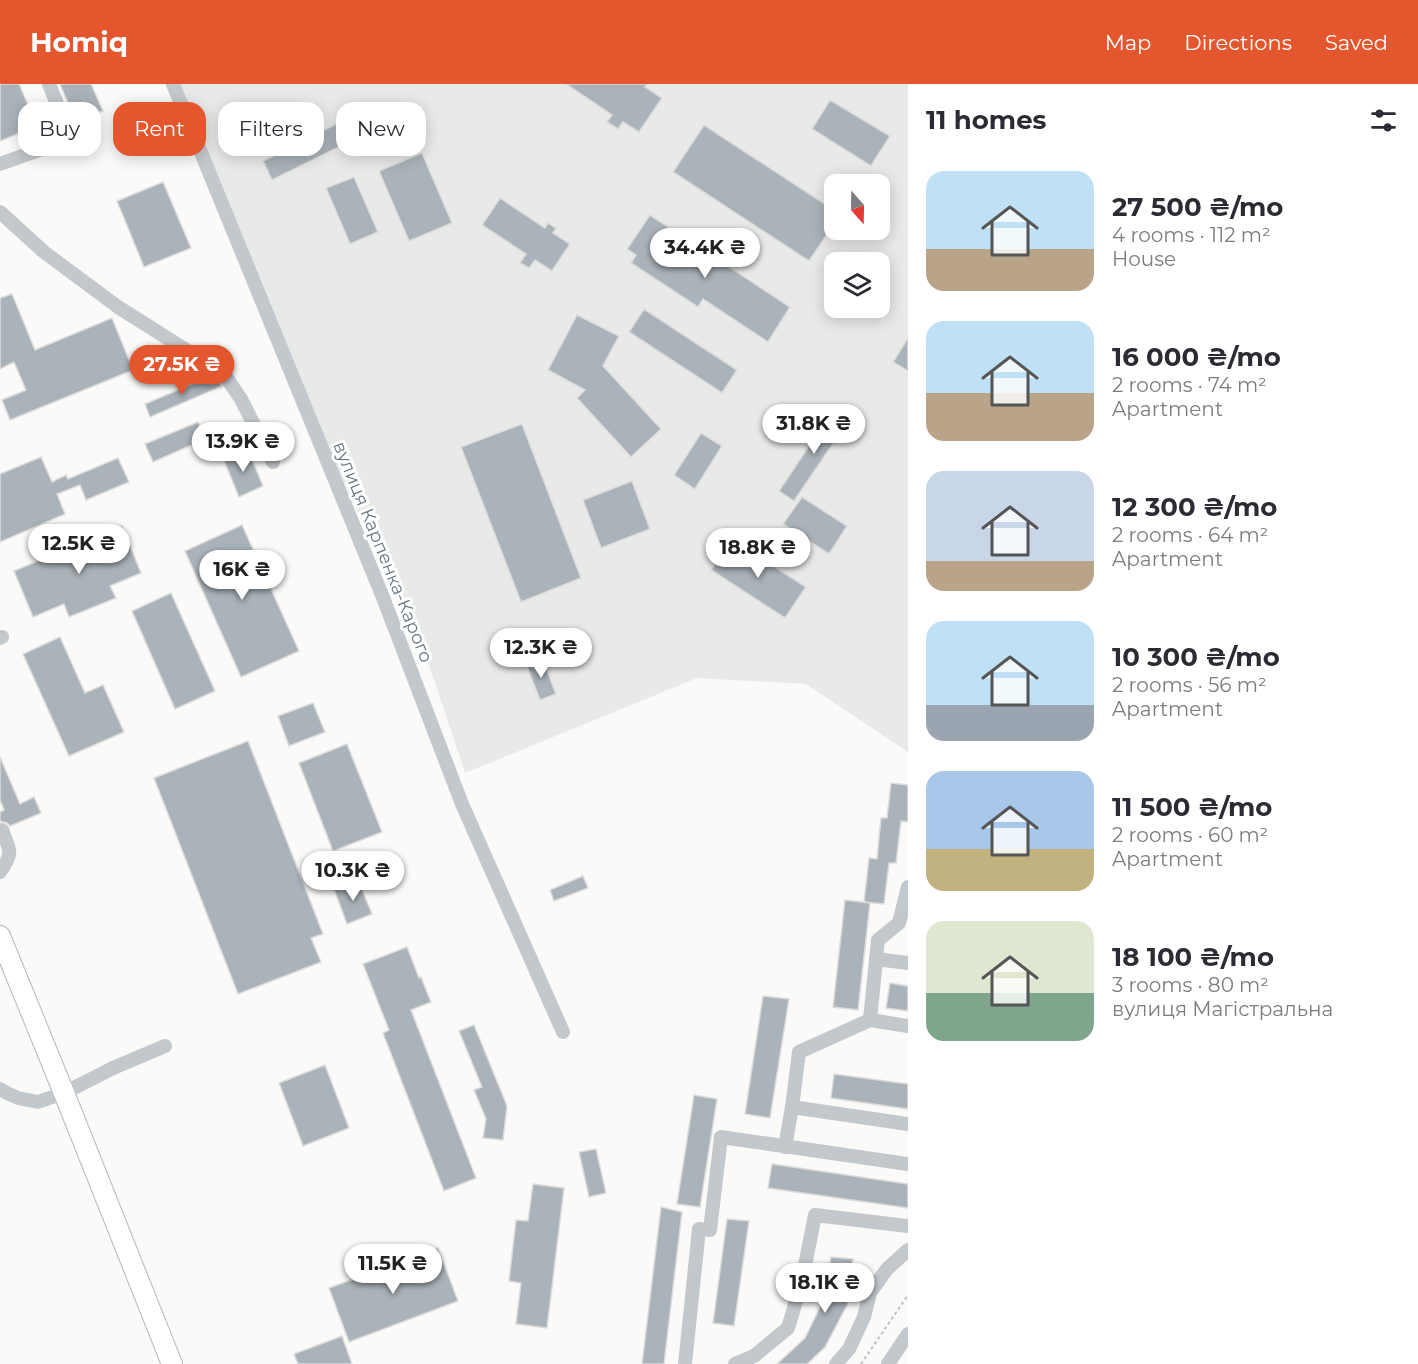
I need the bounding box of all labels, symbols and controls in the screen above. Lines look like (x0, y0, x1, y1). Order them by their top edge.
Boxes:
text: Homiq (30, 25, 128, 59)
text: Map (1105, 30, 1151, 55)
text: Directions (1184, 30, 1292, 55)
text: Saved (1325, 30, 1388, 55)
chip: Buy (18, 102, 101, 156)
chip: Rent (113, 102, 206, 156)
chip: Filters (218, 102, 324, 156)
chip: New (336, 102, 426, 156)
text: 11 homes (926, 104, 1046, 136)
icon: filters (1367, 104, 1400, 137)
north arrow (824, 174, 890, 240)
map controls (824, 174, 890, 318)
text: 27 500 ₴/mo (1112, 191, 1283, 223)
icon: home (974, 195, 1046, 267)
text: 4 rooms · 112 m² (1112, 223, 1271, 247)
pin: 34.4K ₴ (650, 228, 760, 279)
text: 34.4K ₴ (664, 235, 746, 259)
text: House (1112, 247, 1176, 271)
button: layers (824, 252, 890, 318)
text: 16 000 ₴/mo (1112, 341, 1281, 373)
pin: 27.5K ₴ (127, 345, 237, 396)
icon: home (974, 345, 1046, 417)
text: 27.5K ₴ (143, 352, 221, 376)
text: 2 rooms · 74 m² (1112, 373, 1267, 397)
text: Apartment (1112, 397, 1223, 421)
pin: 31.8K ₴ (759, 404, 869, 455)
text: 31.8K ₴ (776, 411, 852, 435)
pin: 13.9K ₴ (188, 422, 298, 473)
text: 13.9K ₴ (206, 429, 280, 453)
street label: вулиця Карпенка-Карого (328, 438, 438, 666)
text: 12 300 ₴/mo (1112, 491, 1277, 523)
icon: home (974, 495, 1046, 567)
text: 2 rooms · 64 m² (1112, 523, 1268, 547)
pin: 12.5K ₴ (24, 524, 134, 575)
pin: 18.8K ₴ (703, 528, 813, 579)
text: 12.5K ₴ (42, 531, 116, 555)
text: 18.8K ₴ (720, 535, 796, 559)
text: Apartment (1112, 547, 1223, 571)
pin: 16K ₴ (200, 550, 284, 601)
text: 16K ₴ (213, 557, 271, 581)
pin: 12.3K ₴ (486, 628, 596, 679)
text: 12.3K ₴ (504, 635, 578, 659)
text: 10 300 ₴/mo (1112, 641, 1280, 673)
icon: home (974, 645, 1046, 717)
text: 2 rooms · 56 m² (1112, 673, 1267, 697)
text: Apartment (1112, 697, 1223, 721)
text: 11 500 ₴/mo (1112, 791, 1272, 823)
icon: home (974, 795, 1046, 867)
text: 2 rooms · 60 m² (1112, 823, 1268, 847)
text: Apartment (1112, 847, 1223, 871)
pin: 10.3K ₴ (298, 851, 408, 902)
text: 10.3K ₴ (315, 858, 391, 882)
text: 18 100 ₴/mo (1112, 941, 1274, 973)
icon: home (974, 945, 1046, 1017)
text: 3 rooms · 80 m² (1112, 973, 1269, 997)
text: вулиця Магістральна (1112, 997, 1333, 1021)
pin: 11.5K ₴ (338, 1244, 448, 1295)
text: 11.5K ₴ (358, 1251, 428, 1275)
pin: 18.1K ₴ (770, 1263, 880, 1314)
text: 18.1K ₴ (790, 1270, 860, 1294)

